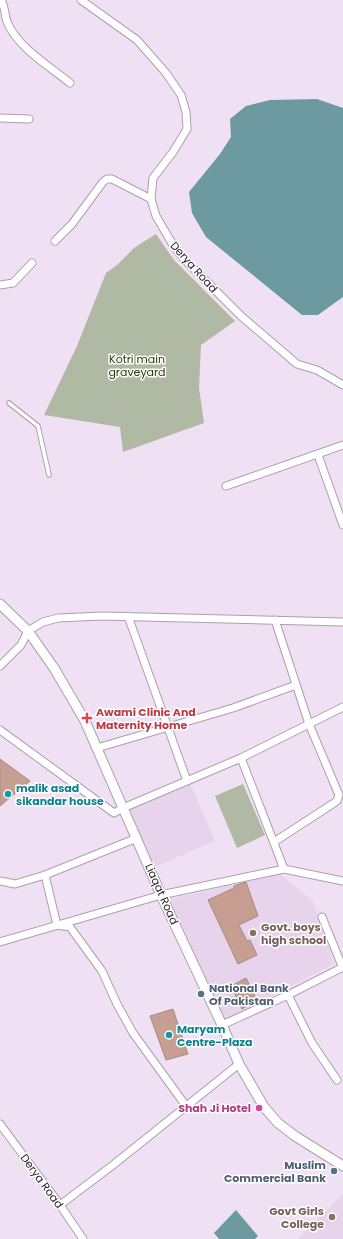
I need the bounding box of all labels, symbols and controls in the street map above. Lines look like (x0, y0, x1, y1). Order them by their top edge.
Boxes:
street label: Derya Road (167, 238, 221, 296)
park label: Kotri main graveyard (108, 351, 166, 380)
place label: Awami Clinic And Maternity Home (96, 704, 196, 733)
marker: Awami Clinic And Maternity Home (81, 712, 93, 724)
place label: malik asad sikandar house (16, 780, 104, 809)
marker: malik asad sikandar house (3, 789, 13, 799)
street label: Liaqat Road (141, 861, 183, 927)
place label: Govt. boys high school (261, 919, 326, 948)
marker: Govt. boys high school (248, 928, 258, 938)
place label: National Bank Of Pakistan (209, 980, 289, 1009)
marker: National Bank Of Pakistan (196, 989, 206, 999)
place label: Maryam Centre-Plaza (177, 1021, 252, 1050)
marker: Maryam Centre-Plaza (164, 1030, 174, 1040)
place label: Shah Ji Hotel (178, 1100, 251, 1116)
marker: Shah Ji Hotel (254, 1103, 264, 1113)
street label: Derya Road (17, 1150, 67, 1212)
place label: Muslim Commercial Bank (224, 1157, 326, 1186)
marker: Muslim Commercial Bank (329, 1166, 339, 1176)
place label: Govt Girls College (269, 1203, 324, 1232)
marker: Govt Girls College (327, 1212, 337, 1222)

